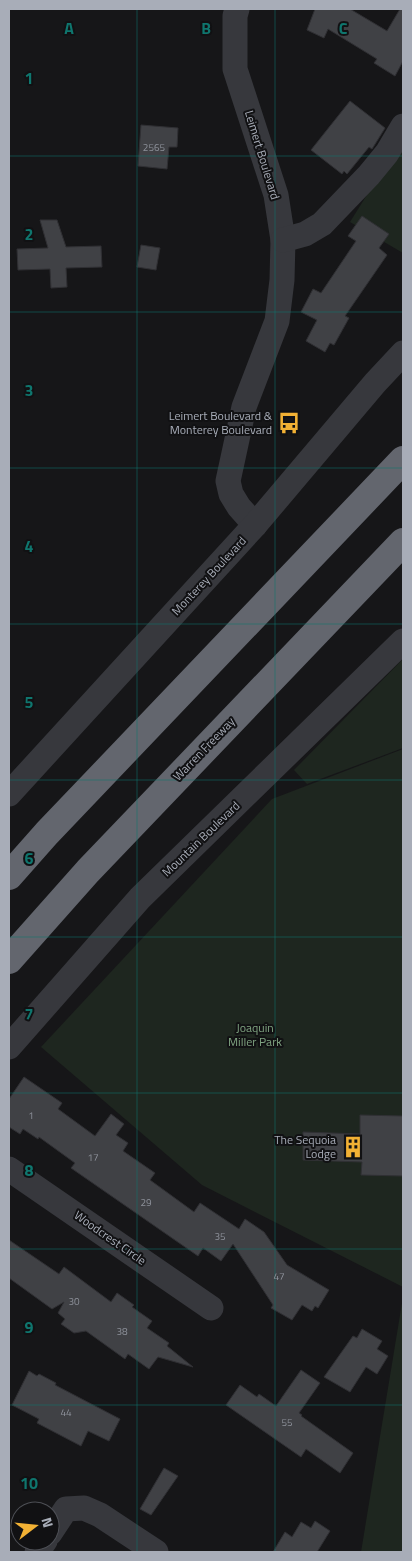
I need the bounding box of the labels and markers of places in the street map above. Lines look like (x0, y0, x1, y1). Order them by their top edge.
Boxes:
place label: Leimert Boulevard & Monterey Boulevard (169, 406, 273, 439)
bus stop icon: Leimert Boulevard & Monterey Boulevard (276, 410, 302, 436)
place label: The Sequoia Lodge (274, 1130, 336, 1163)
building icon: The Sequoia Lodge (340, 1134, 366, 1160)

